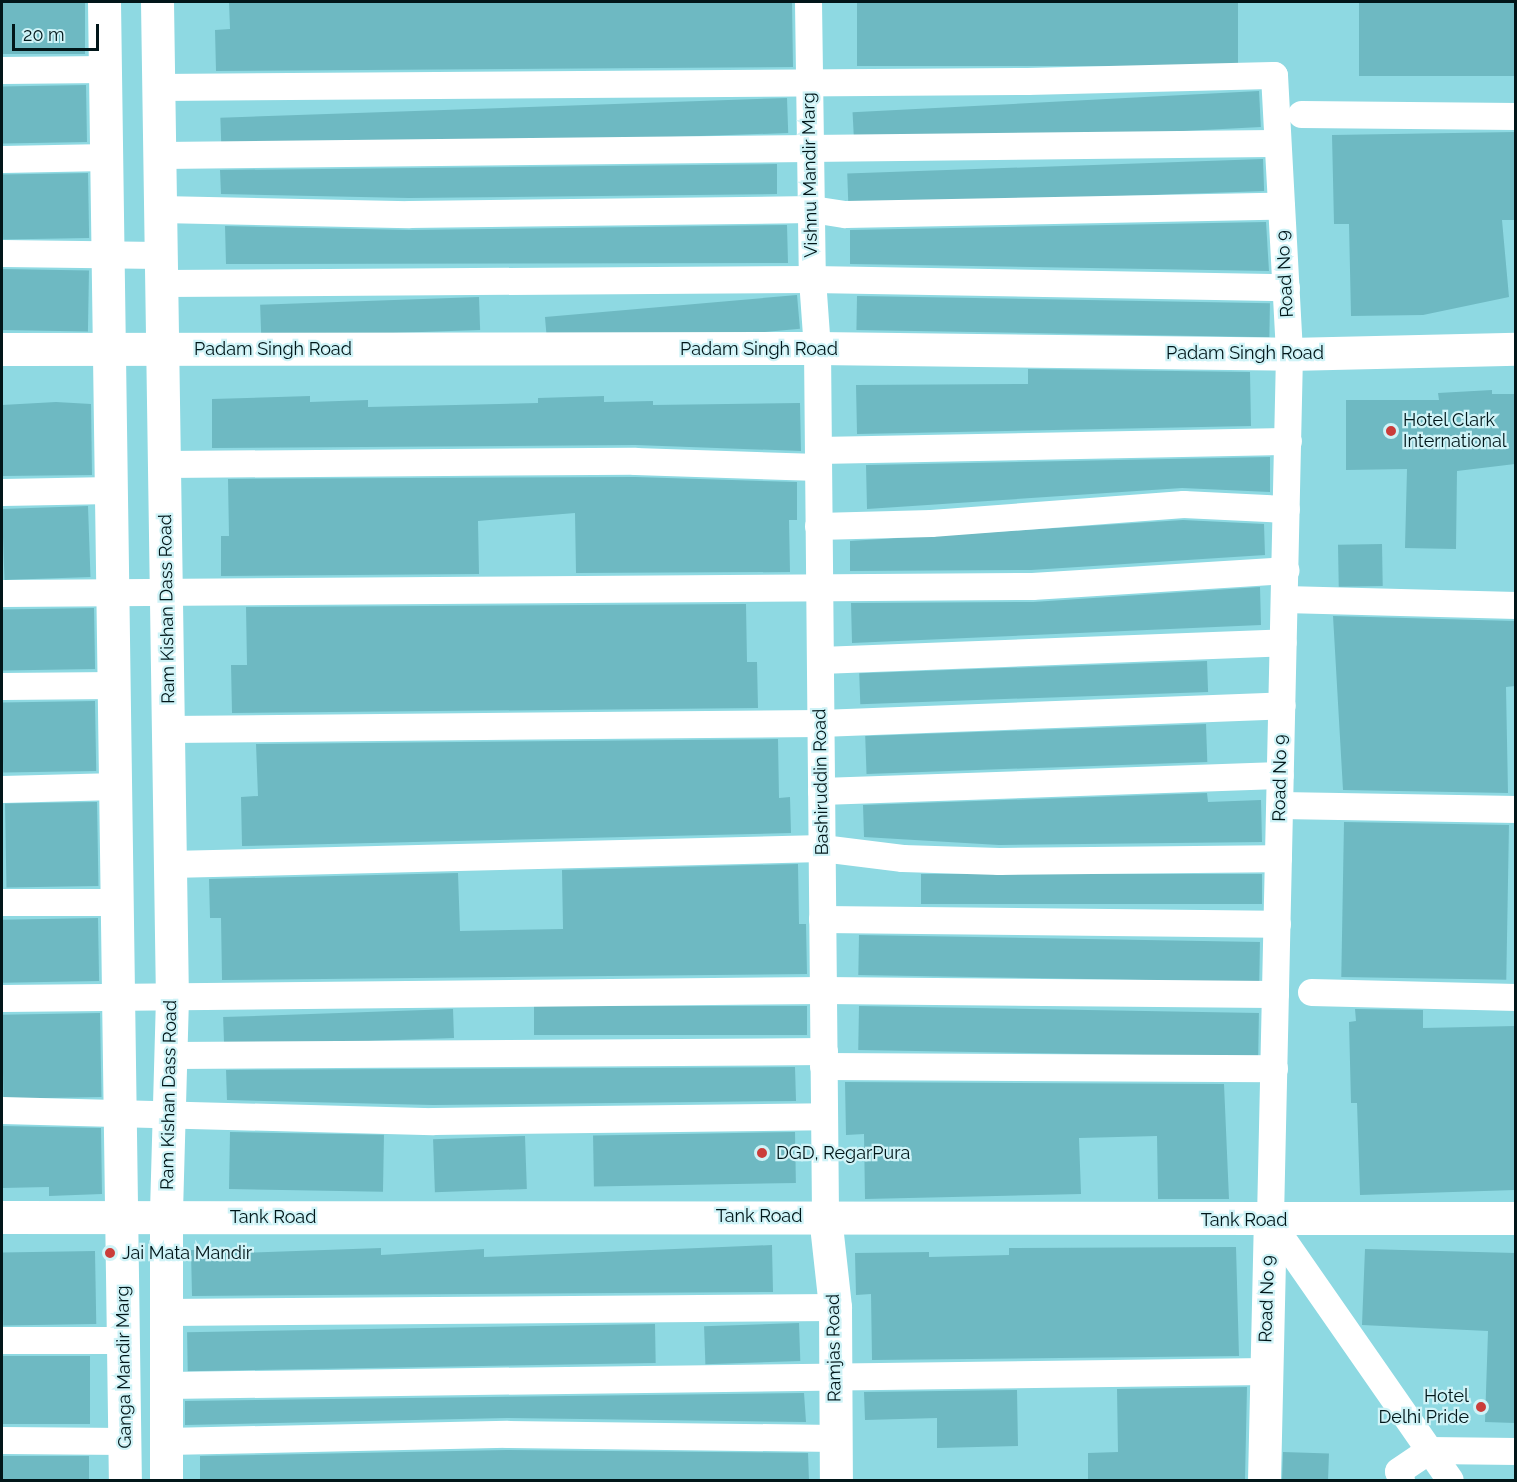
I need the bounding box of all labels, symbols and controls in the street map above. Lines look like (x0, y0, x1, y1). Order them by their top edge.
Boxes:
scale bar (15, 12, 102, 50)
text: 20 m (23, 24, 65, 45)
street label: Vishnu Mandir Marg (798, 92, 822, 258)
street label: Road No 9 (1272, 230, 1298, 318)
street label: Padam Singh Road (194, 338, 352, 360)
street label: Padam Singh Road (680, 338, 838, 360)
street label: Padam Singh Road (1166, 342, 1324, 364)
place label: Hotel Clark International (1403, 410, 1507, 452)
marker: Hotel Clark International (1384, 424, 1398, 438)
street label: Ram Kishan Dass Road (155, 514, 179, 704)
street label: Bashiruddin Road (809, 709, 833, 855)
street label: Road No 9 (1268, 734, 1292, 822)
street label: Ram Kishan Dass Road (157, 1000, 181, 1190)
place label: DGD, RegarPura (776, 1142, 910, 1164)
marker: DGD, RegarPura (753, 1144, 771, 1162)
street label: Tank Road (716, 1205, 802, 1227)
street label: Tank Road (230, 1206, 316, 1228)
street label: Tank Road (1201, 1209, 1287, 1231)
place label: Jai Mata Mandir (122, 1242, 252, 1264)
marker: Jai Mata Mandir (103, 1246, 117, 1260)
street label: Road No 9 (1255, 1255, 1279, 1343)
street label: Ganga Mandir Marg (112, 1285, 136, 1449)
street label: Ramjas Road (822, 1294, 846, 1402)
place label: Hotel Delhi Pride (1378, 1386, 1469, 1428)
marker: Hotel Delhi Pride (1474, 1400, 1488, 1414)

